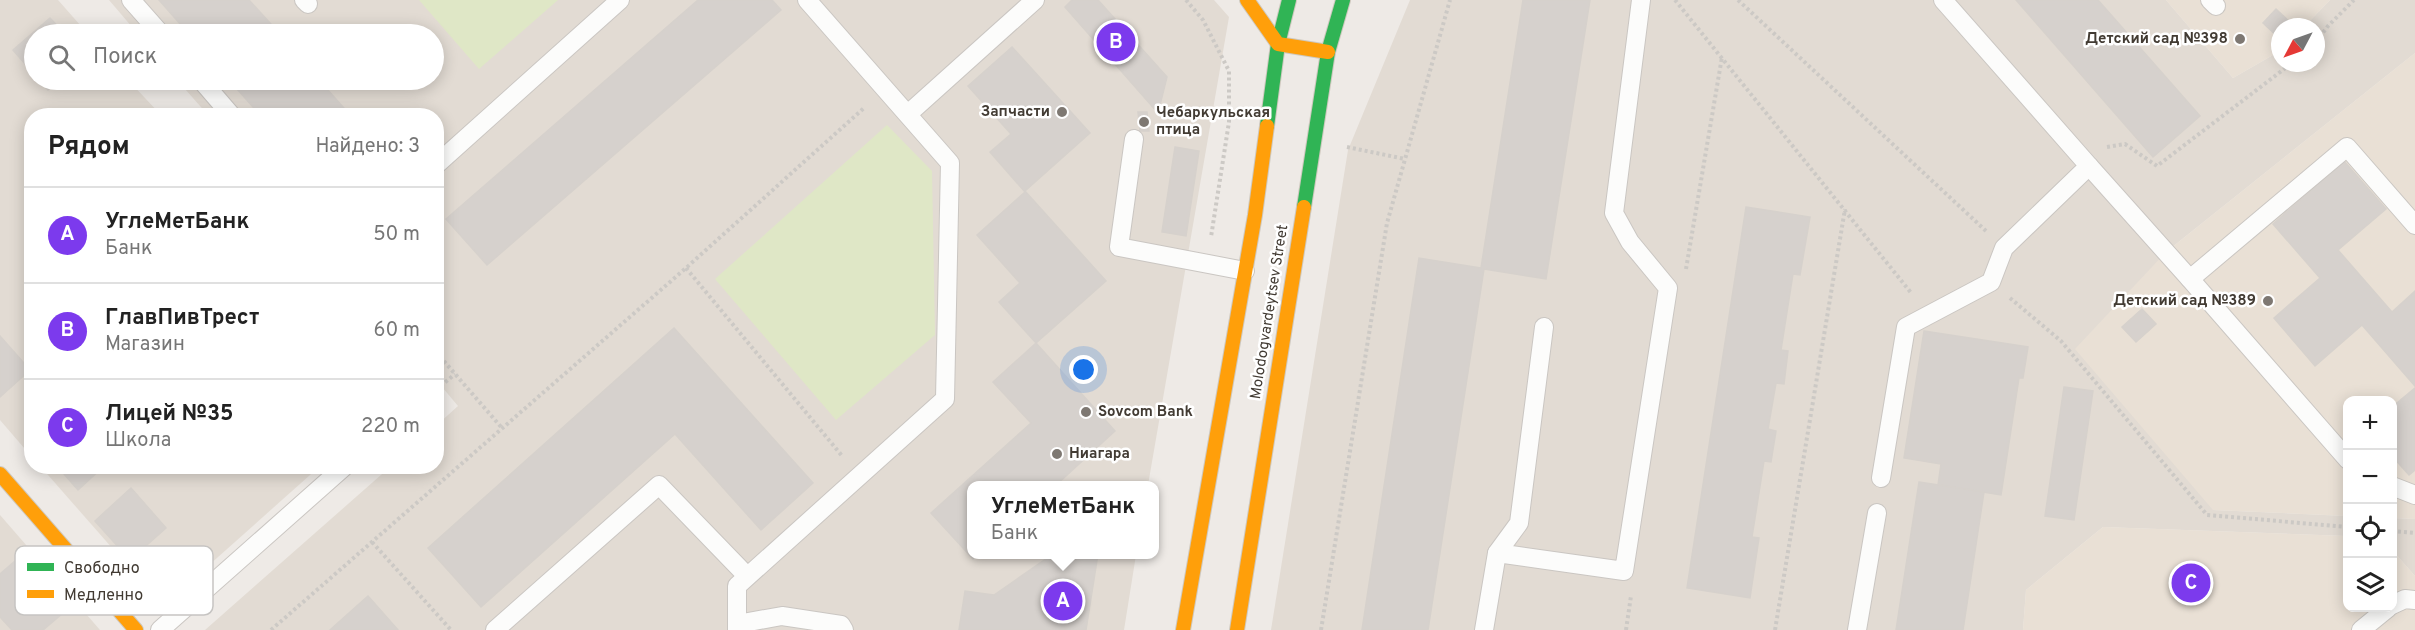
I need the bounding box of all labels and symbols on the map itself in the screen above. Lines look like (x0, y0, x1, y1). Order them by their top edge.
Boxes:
north arrow (2271, 18, 2325, 72)
pin: B (1096, 20, 1136, 64)
place label: Детский сад №398 (2085, 30, 2228, 49)
marker: Детский сад №398 (2233, 32, 2247, 46)
place label: Запчасти (981, 103, 1050, 122)
place label: Чебаркульская птица (1156, 104, 1270, 140)
marker: Запчасти (1055, 105, 1069, 119)
marker: Чебаркульская птица (1137, 115, 1151, 129)
street label: Molodogvardeytsev Street (1247, 223, 1293, 401)
place label: Детский сад №389 (2113, 292, 2256, 311)
marker: Детский сад №389 (2261, 294, 2275, 308)
your location (1069, 355, 1098, 384)
place label: Sovcom Bank (1098, 403, 1193, 422)
marker: Sovcom Bank (1079, 405, 1093, 419)
place label: Ниагара (1069, 445, 1130, 464)
marker: Ниагара (1050, 447, 1064, 461)
legend (15, 546, 213, 615)
text: Свободно (64, 559, 140, 579)
pin: C (2172, 560, 2210, 606)
pin: A (1044, 578, 1082, 624)
text: Медленно (64, 586, 143, 606)

